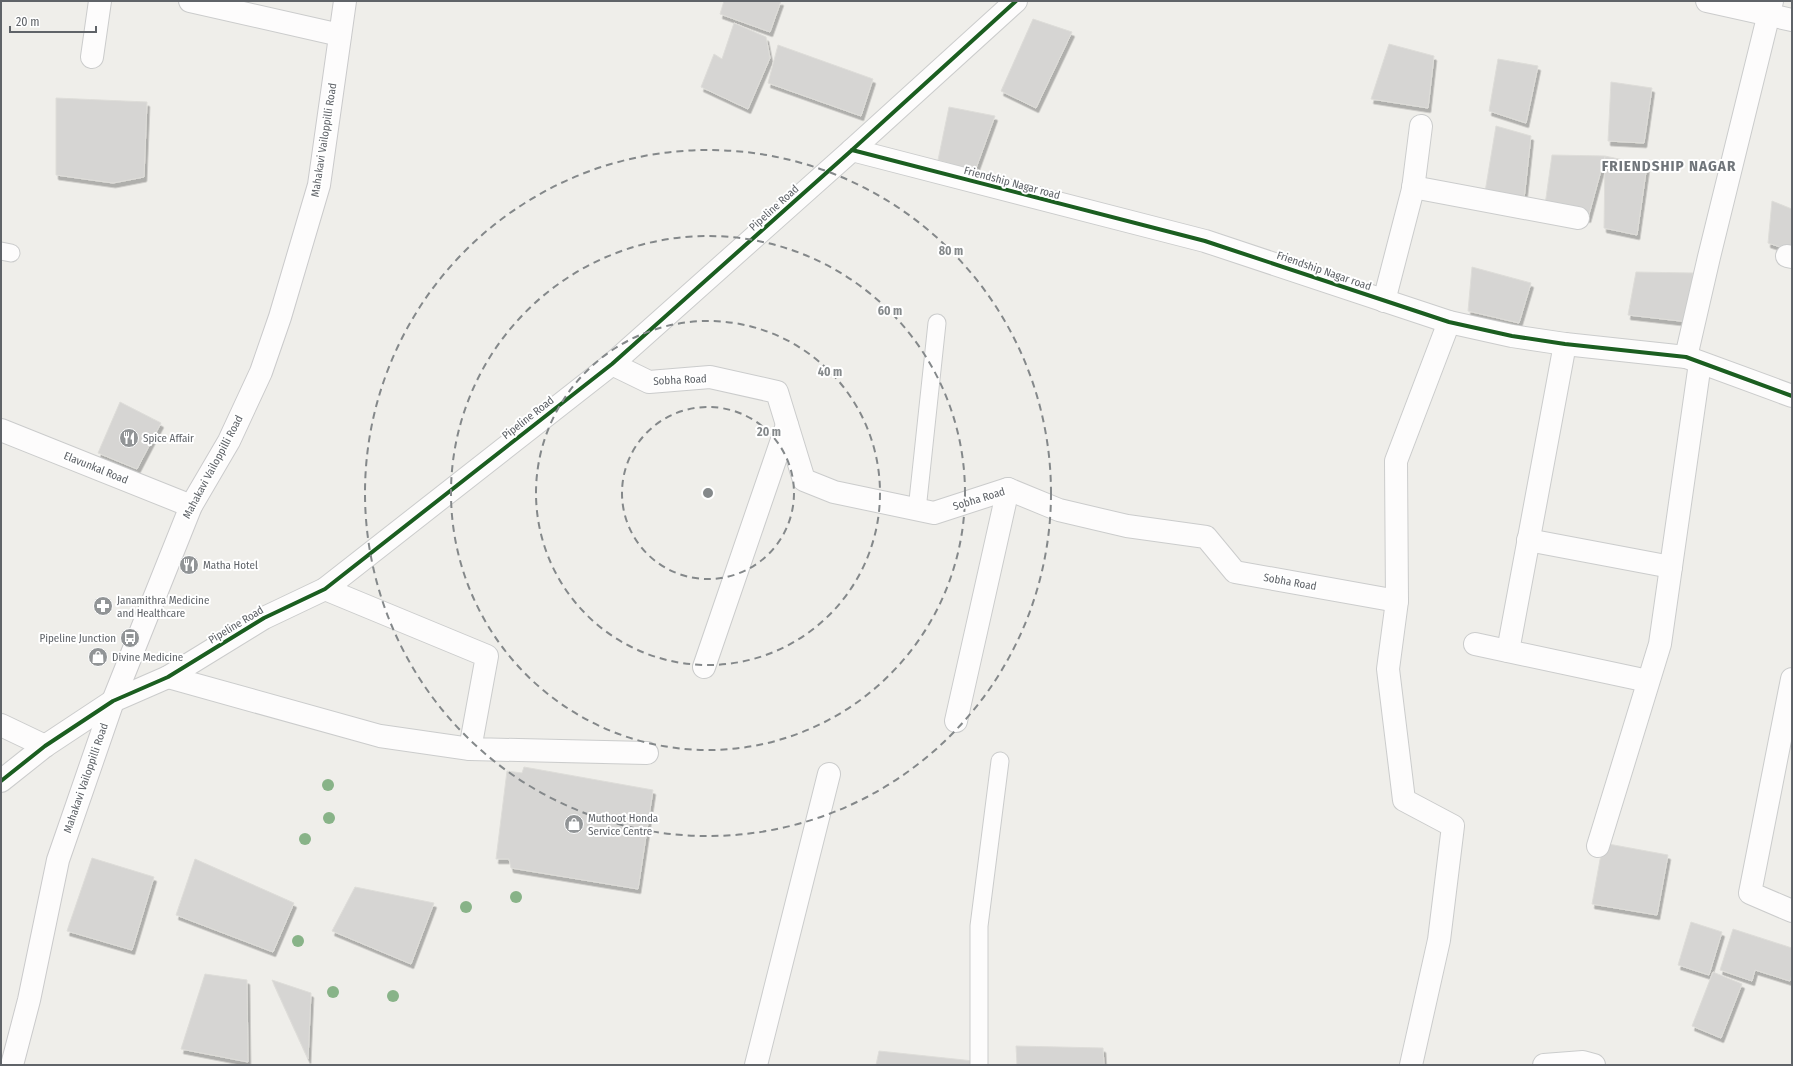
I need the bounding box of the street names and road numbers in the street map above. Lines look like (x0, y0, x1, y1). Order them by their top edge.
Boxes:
street label: Mahakavi Vailoppilli Road (309, 82, 339, 198)
street label: Friendship Nagar road (962, 164, 1062, 202)
street label: Pipeline Road (747, 182, 801, 234)
street label: Friendship Nagar road (1275, 249, 1373, 293)
street label: Sobha Road (653, 372, 707, 388)
street label: Pipeline Road (500, 394, 556, 442)
street label: Mahakavi Vailoppilli Road (180, 413, 246, 521)
street label: Elavunkal Road (62, 449, 130, 487)
street label: Sobha Road (951, 485, 1007, 513)
street label: Sobha Road (1262, 571, 1318, 593)
street label: Pipeline Road (206, 603, 266, 647)
street label: Mahakavi Vailoppilli Road (61, 721, 111, 835)

